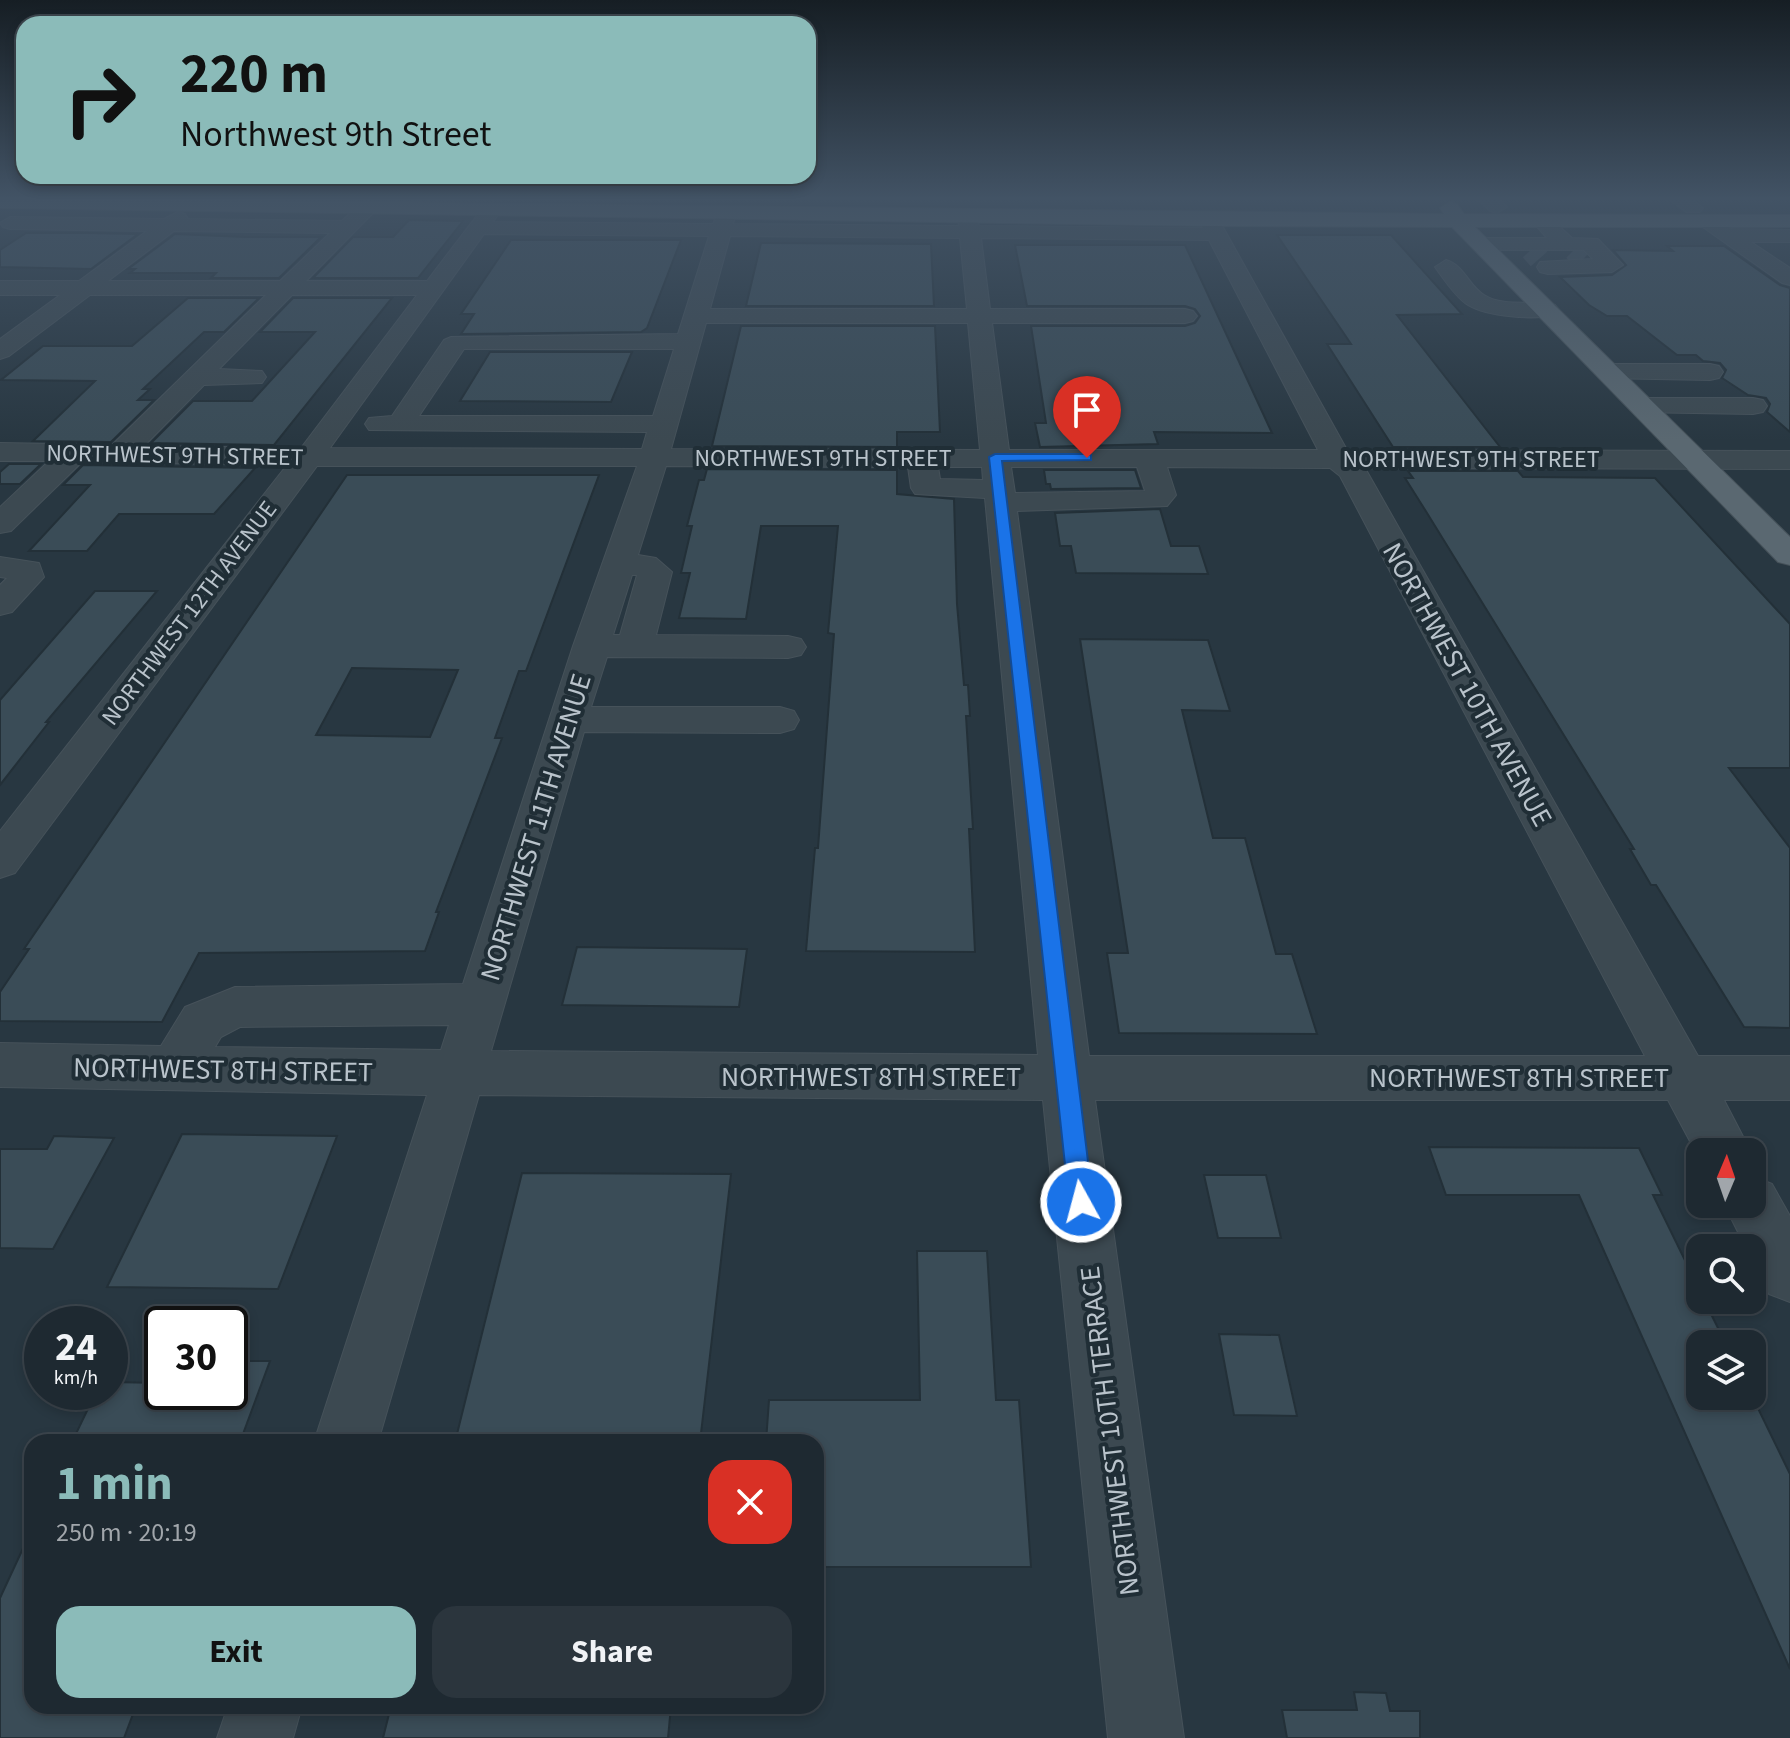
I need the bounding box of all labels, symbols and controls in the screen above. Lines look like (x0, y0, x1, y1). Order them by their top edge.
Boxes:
text: 220 m (180, 35, 328, 114)
icon: right (48, 48, 152, 152)
text: Northwest 9th Street (180, 109, 491, 160)
pin (1053, 376, 1121, 458)
icon: arrive (1065, 388, 1109, 432)
street label: NORTHWEST 9TH STREET (46, 436, 304, 475)
street label: NORTHWEST 9TH STREET (694, 441, 952, 476)
street label: NORTHWEST 9TH STREET (1342, 442, 1600, 477)
street label: NORTHWEST 12TH AVENUE (93, 494, 286, 733)
street label: NORTHWEST 10TH AVENUE (1372, 535, 1562, 834)
street label: NORTHWEST 11TH AVENUE (470, 669, 602, 986)
street label: NORTHWEST 8TH STREET (73, 1047, 373, 1093)
street label: NORTHWEST 8TH STREET (721, 1057, 1021, 1097)
street label: NORTHWEST 8TH STREET (1369, 1058, 1669, 1098)
north arrow (1686, 1138, 1766, 1218)
map controls (1686, 1138, 1766, 1410)
position arrow (1039, 1160, 1123, 1244)
button: search (1686, 1234, 1766, 1314)
street label: NORTHWEST 10TH TERRACE (1070, 1264, 1150, 1598)
speed limit sign: 30 (144, 1306, 248, 1410)
text: 24 (55, 1319, 97, 1376)
button: layers (1686, 1330, 1766, 1410)
text: km/h (54, 1364, 98, 1392)
text: 1 min (56, 1450, 173, 1518)
button: close (708, 1460, 792, 1544)
text: 250 m · 20:19 (56, 1514, 197, 1551)
button: Exit (56, 1606, 416, 1698)
button: Share (432, 1606, 792, 1698)

